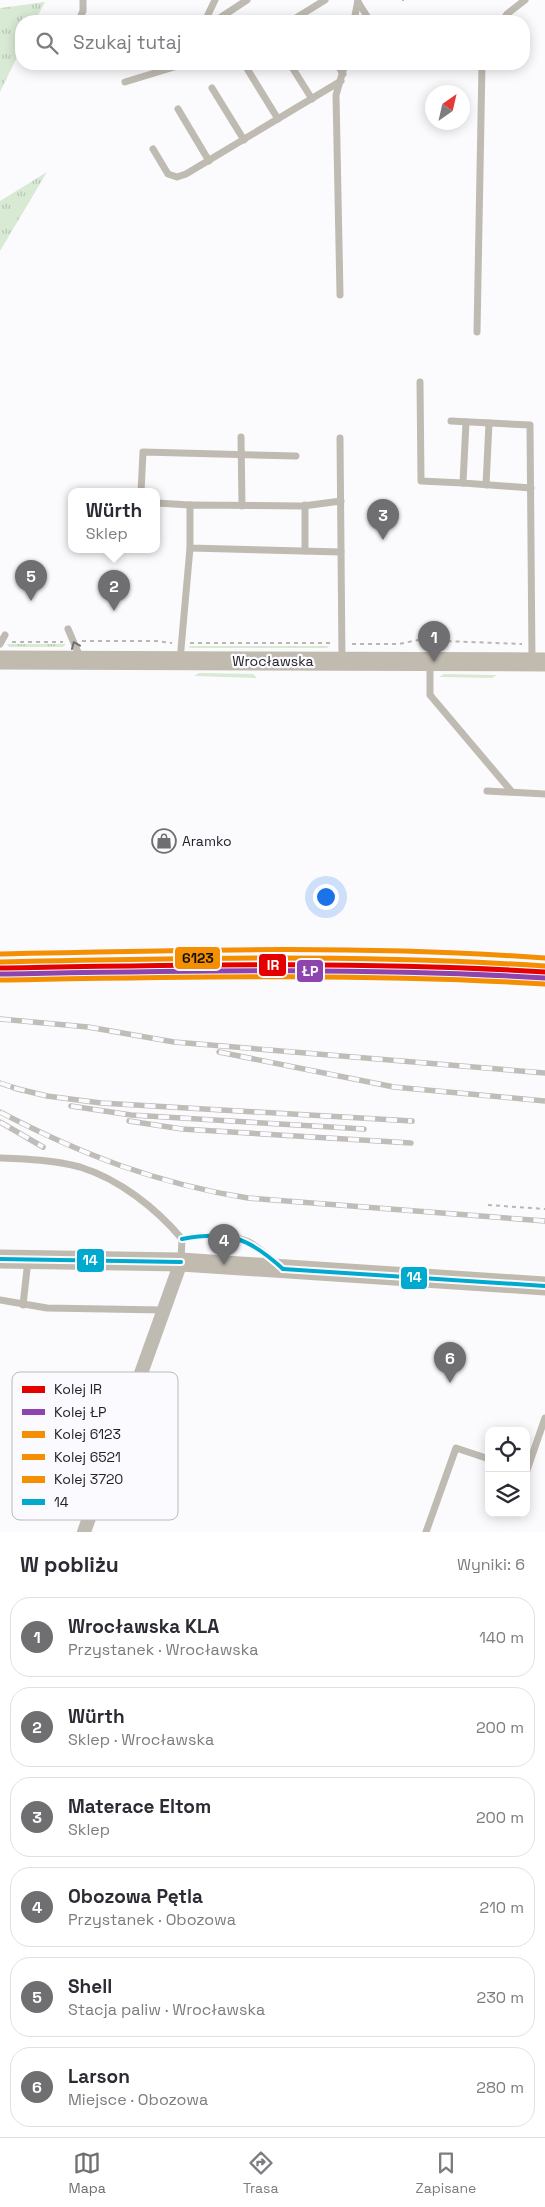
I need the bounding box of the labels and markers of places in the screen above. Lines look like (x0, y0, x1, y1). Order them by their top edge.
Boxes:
pin: 3 (367, 499, 399, 540)
pin: 5 (15, 560, 47, 601)
pin: 2 (98, 570, 130, 611)
pin: 1 (418, 621, 450, 662)
shop icon: Aramko (151, 828, 177, 854)
place label: Aramko (182, 832, 232, 850)
pin: 4 (208, 1224, 240, 1265)
pin: 6 (434, 1342, 466, 1383)

